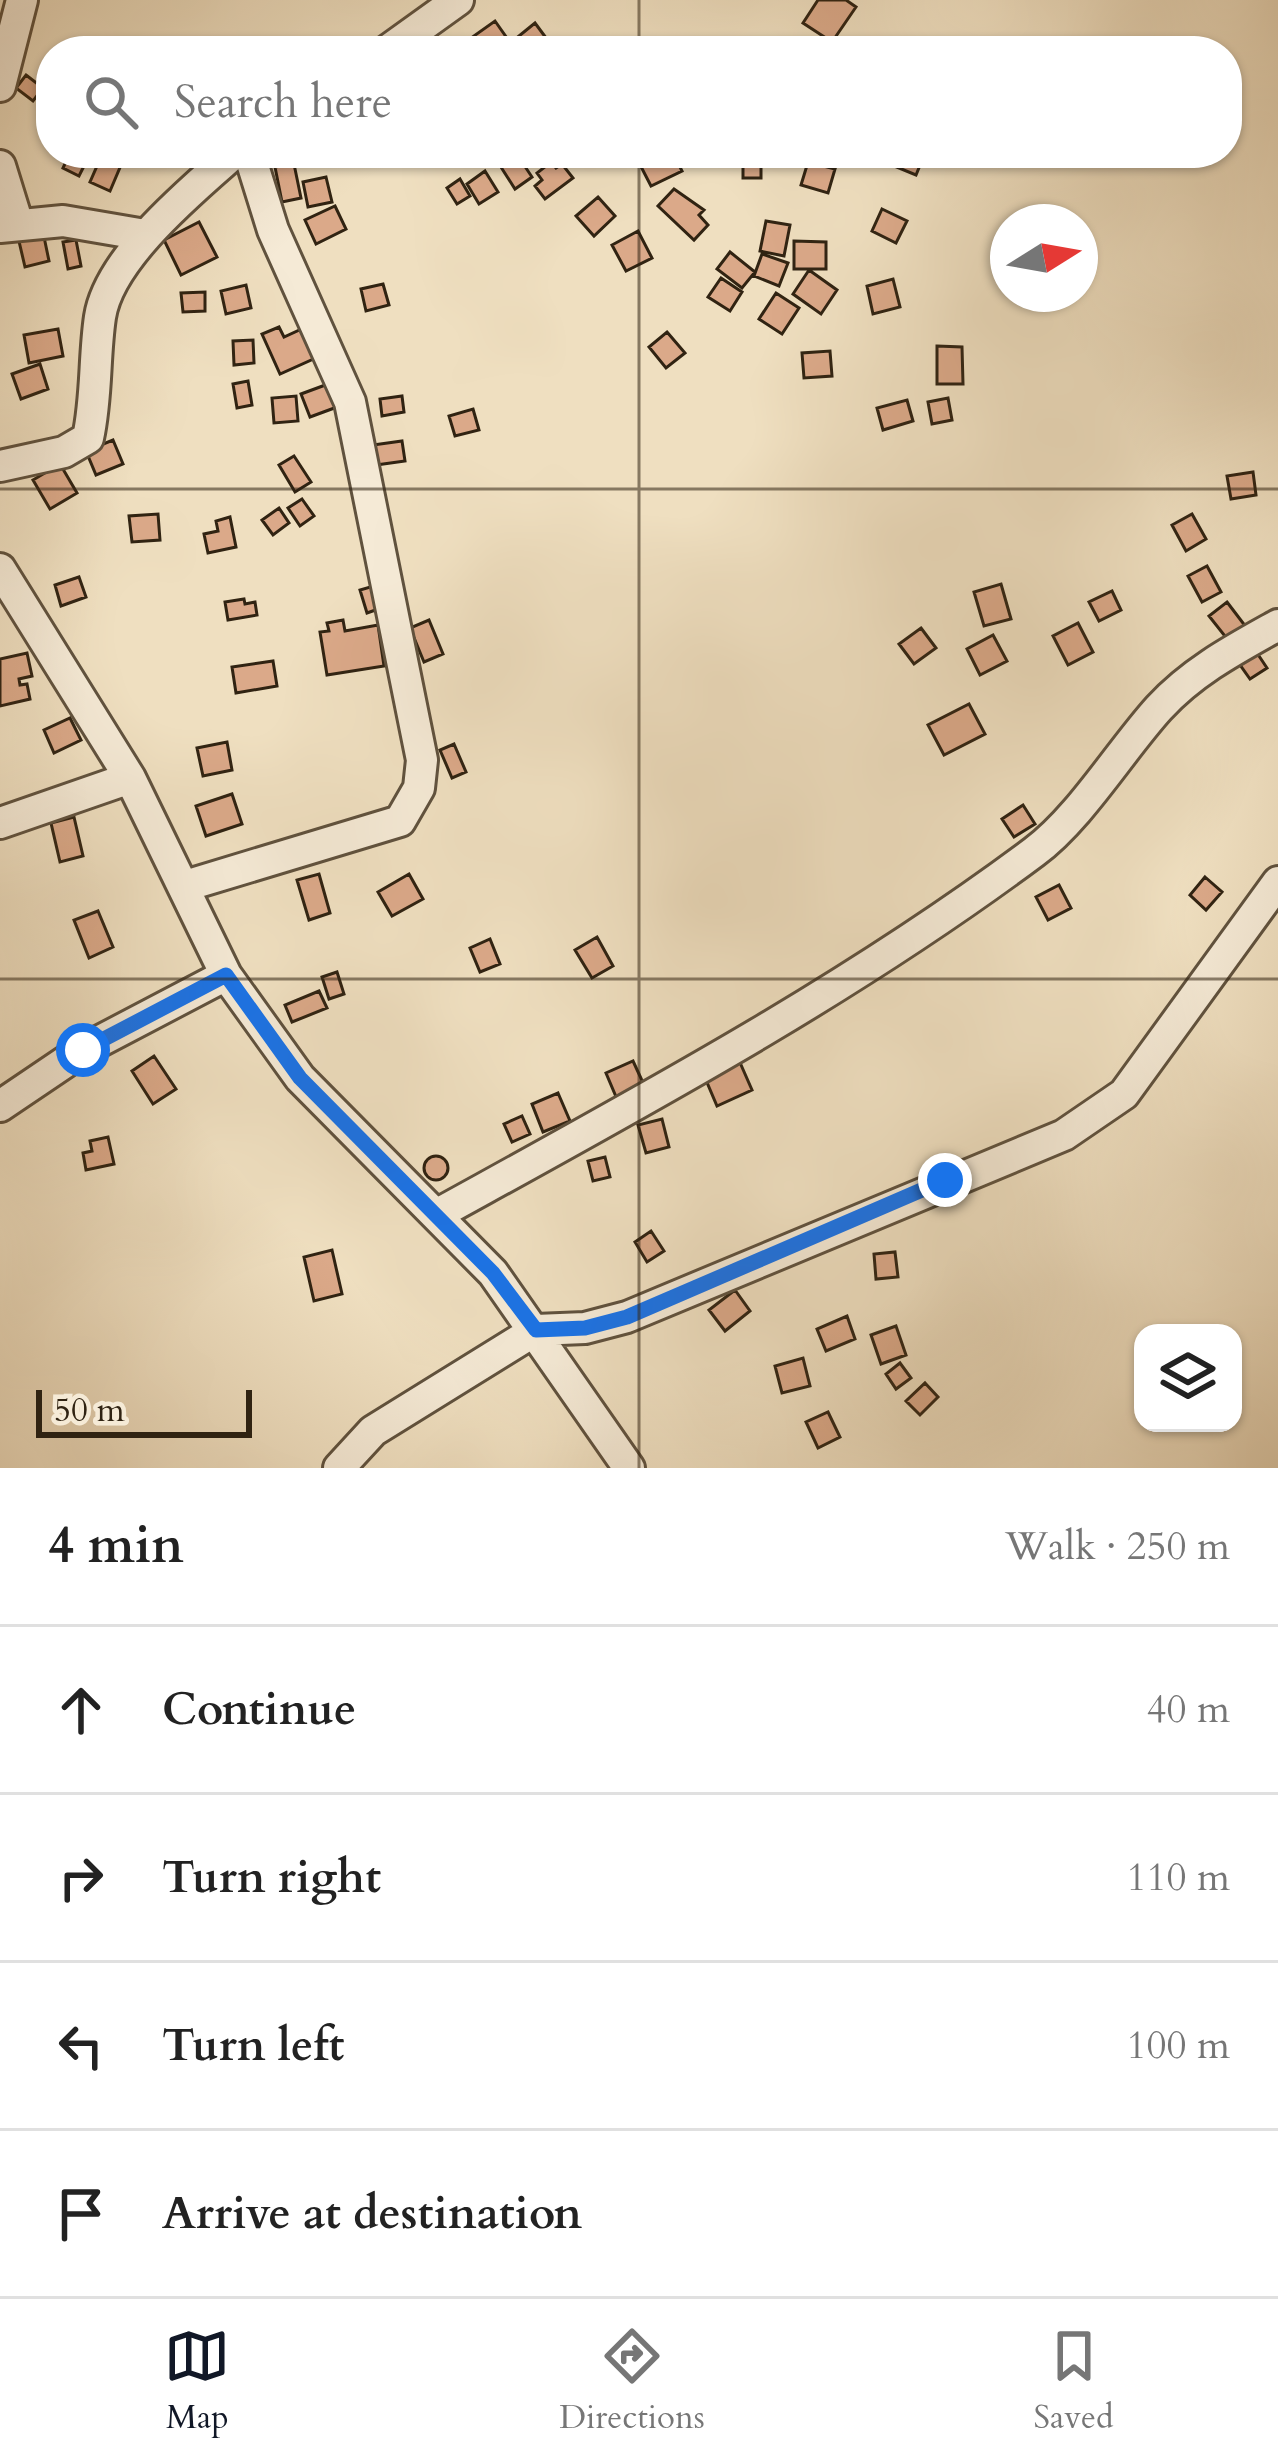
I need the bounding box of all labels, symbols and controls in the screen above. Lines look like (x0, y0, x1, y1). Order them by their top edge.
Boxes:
search box (36, 36, 1242, 168)
icon: search (78, 69, 144, 135)
text: Search here (174, 72, 392, 133)
north arrow (990, 204, 1098, 312)
route start (56, 1023, 110, 1077)
route end (918, 1153, 972, 1207)
map controls (1134, 1324, 1242, 1432)
button: layers (1134, 1324, 1242, 1432)
scale bar (36, 1384, 252, 1437)
text: 50 m (54, 1388, 125, 1433)
text: 4 min (48, 1511, 184, 1581)
text: Walk · 250 m (1005, 1520, 1230, 1573)
icon: ahead (48, 1677, 114, 1743)
text: Continue (162, 1679, 356, 1740)
text: 40 m (1147, 1683, 1230, 1736)
icon: right (48, 1845, 114, 1911)
text: Turn right (162, 1847, 381, 1908)
text: 110 m (1127, 1851, 1230, 1904)
icon: left (48, 2013, 114, 2079)
text: Turn left (162, 2015, 344, 2076)
text: 100 m (1127, 2019, 1230, 2072)
icon: arrive (48, 2181, 114, 2247)
text: Arrive at destination (162, 2183, 582, 2244)
tab: Map (164, 2323, 230, 2440)
tab: Directions (559, 2323, 705, 2440)
tab: Saved (1034, 2323, 1114, 2440)

